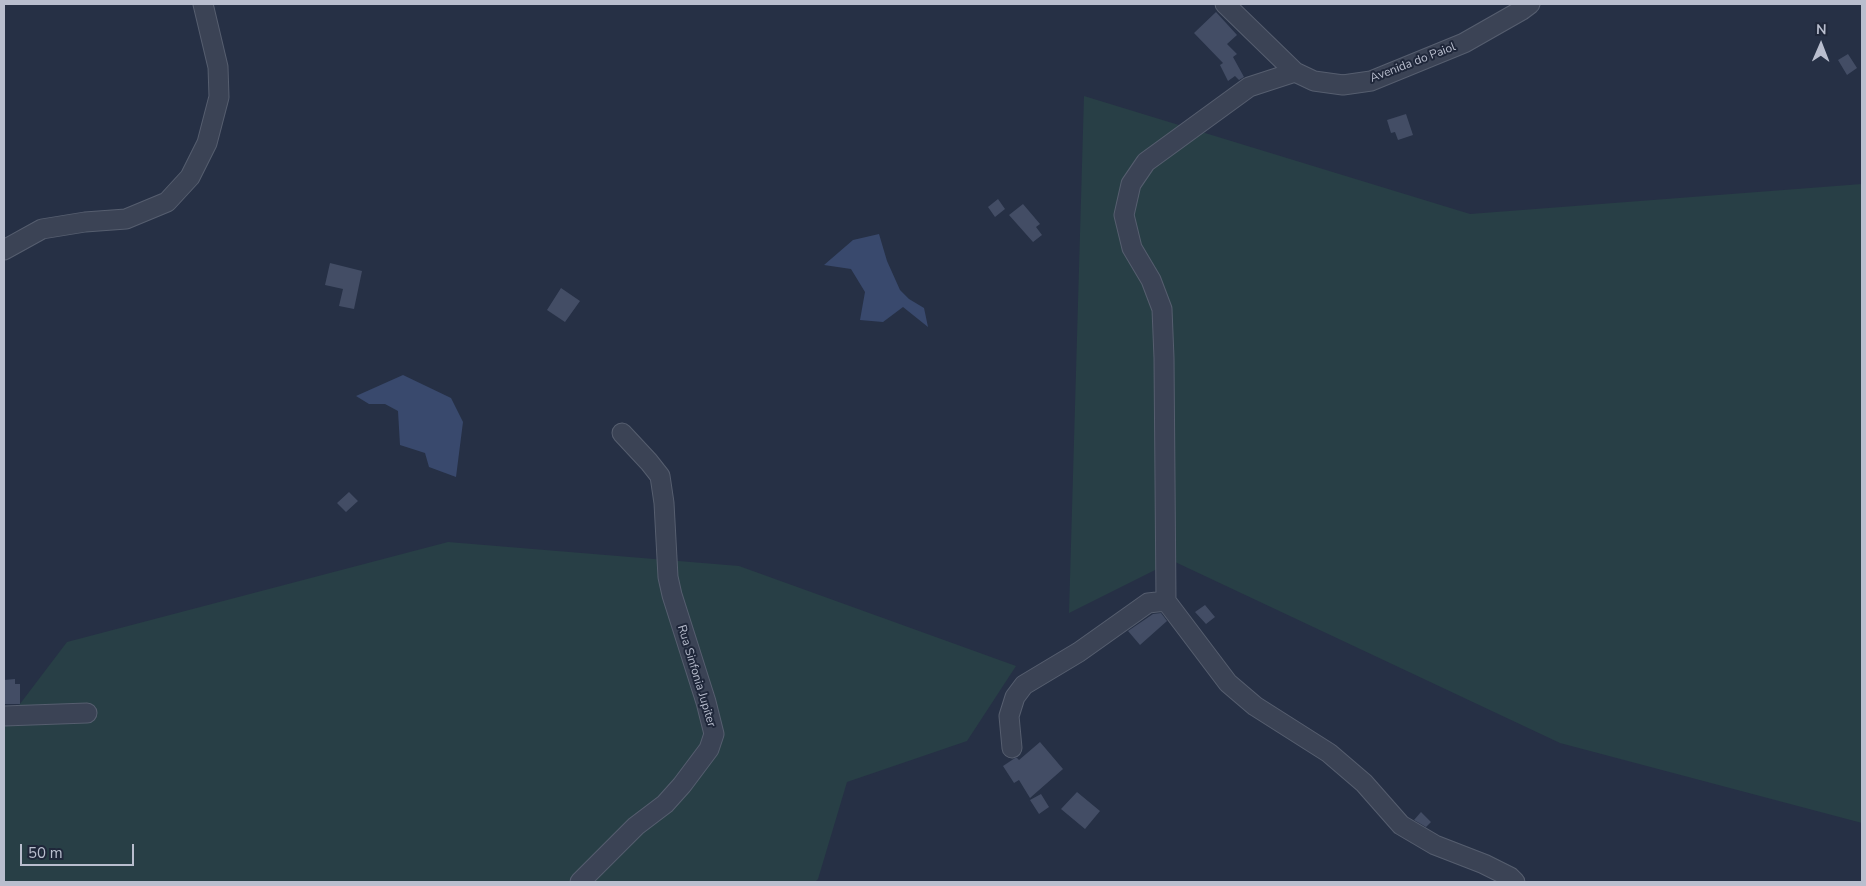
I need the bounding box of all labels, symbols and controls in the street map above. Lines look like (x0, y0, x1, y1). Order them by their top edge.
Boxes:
north arrow (1796, 20, 1846, 70)
text: N (1816, 20, 1827, 39)
street label: Avenida do Paiol (1368, 40, 1458, 86)
street label: Rua Sinfonia Jupiter (674, 623, 718, 729)
scale bar (22, 834, 136, 866)
text: 50 m (28, 843, 63, 863)

